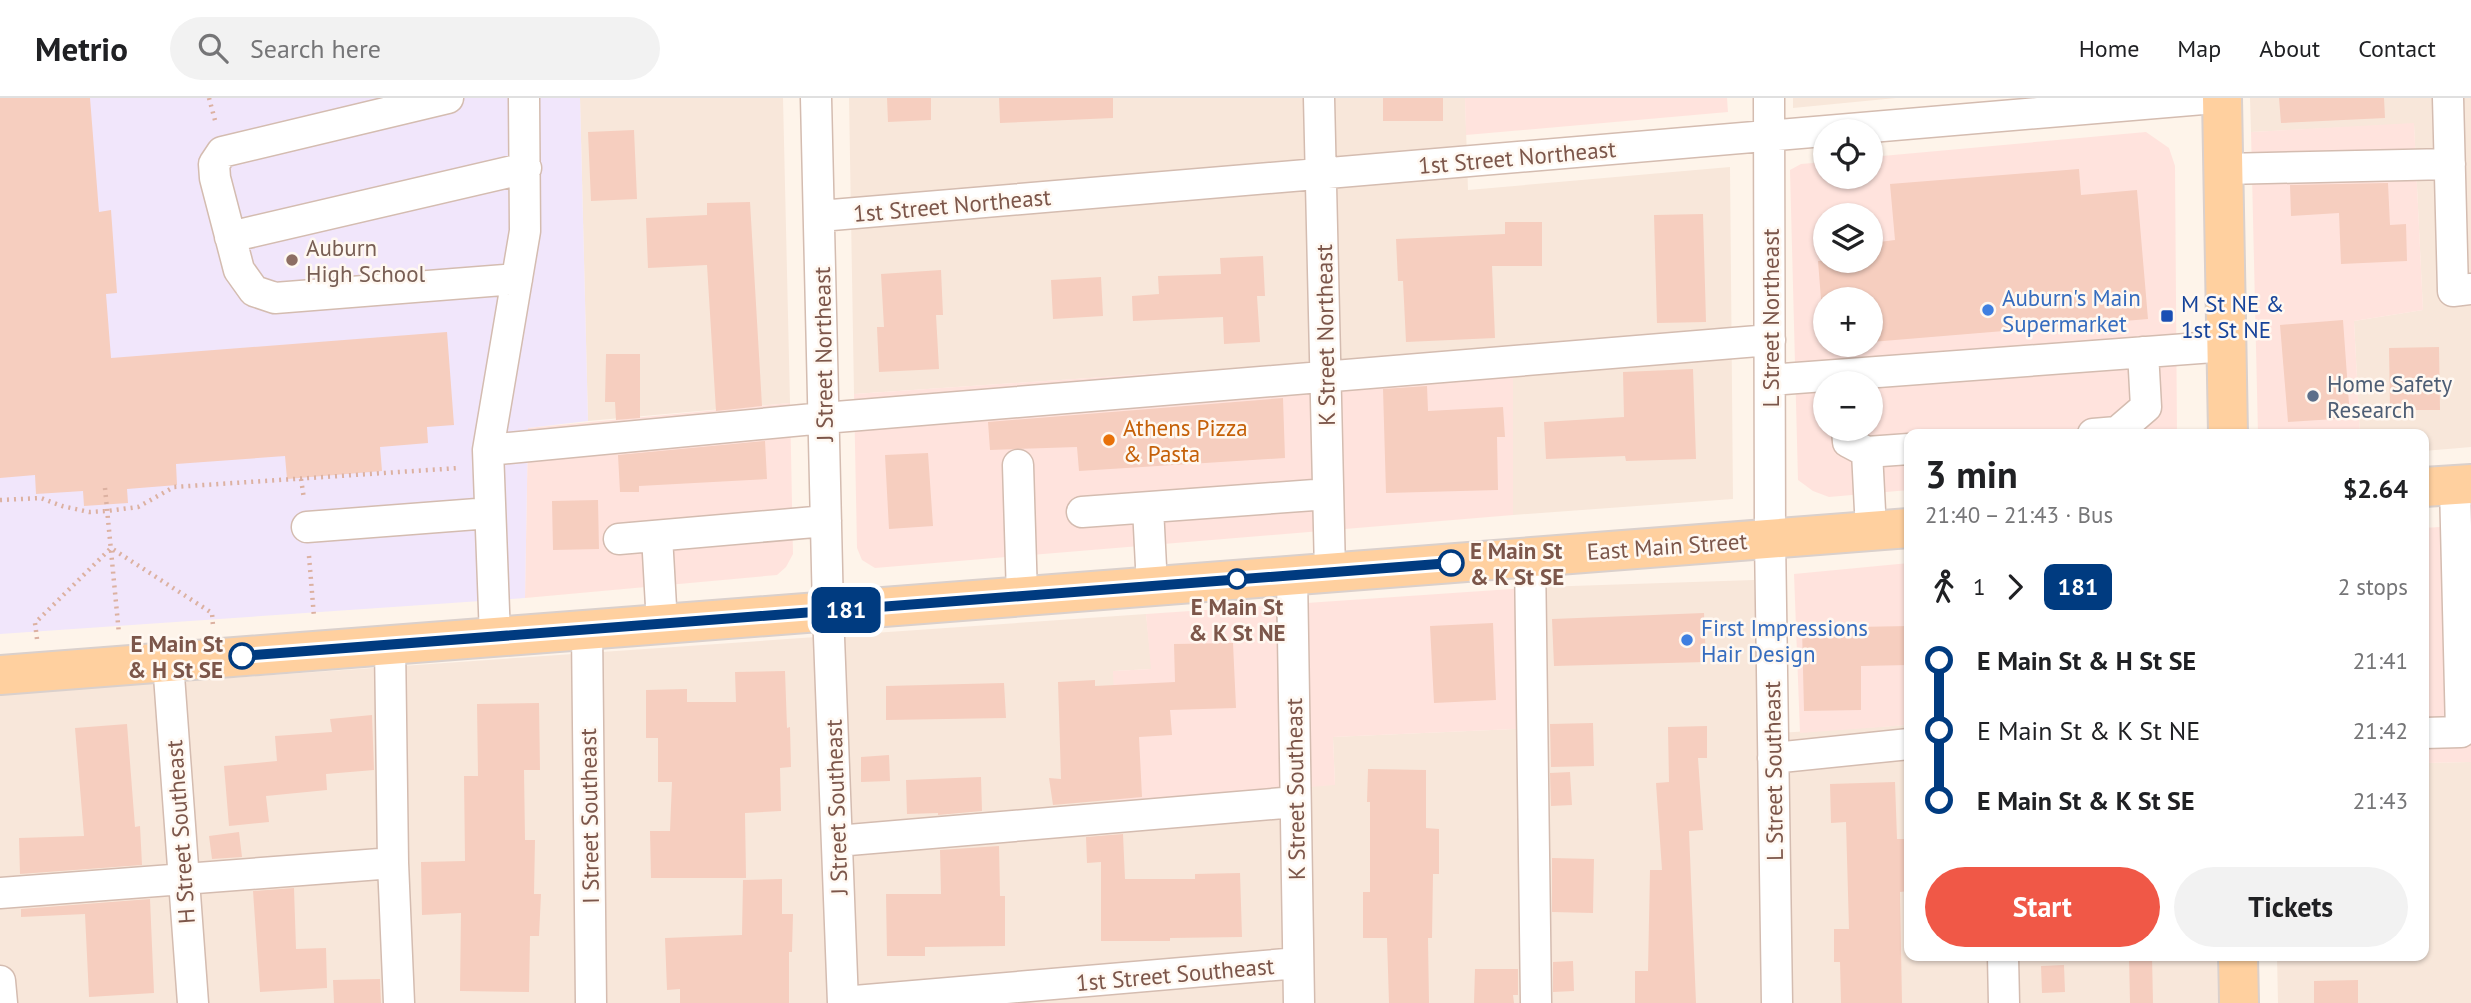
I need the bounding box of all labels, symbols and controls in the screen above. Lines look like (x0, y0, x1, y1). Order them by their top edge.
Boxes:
search box (170, 17, 660, 80)
text: Metrio (35, 27, 128, 70)
icon: search (194, 29, 232, 67)
text: Search here (250, 32, 381, 65)
text: Home (2079, 33, 2139, 64)
text: Map (2177, 33, 2221, 64)
text: About (2259, 33, 2320, 64)
text: Contact (2358, 33, 2436, 64)
map controls (1813, 119, 1883, 441)
button: locate (1813, 119, 1883, 189)
street label: 1st Street Northeast (1417, 134, 1617, 180)
street label: 1st Street Northeast (852, 182, 1052, 228)
button: layers (1813, 203, 1883, 273)
street label: L Street Northeast (1756, 228, 1785, 408)
place label: Auburn High School (306, 233, 426, 288)
street label: K Street Northeast (1309, 244, 1341, 426)
marker: Auburn High School (284, 252, 300, 268)
street label: J Street Northeast (807, 266, 839, 443)
place label: Auburn's Main Supermarket (2002, 283, 2141, 338)
button: + (1813, 287, 1883, 357)
place label: M St NE & 1st St NE (2181, 289, 2284, 344)
marker: Auburn's Main Supermarket (1980, 302, 1996, 318)
marker: M St NE & 1st St NE (2159, 308, 2175, 324)
place label: Home Safety Research (2327, 369, 2452, 424)
button: − (1813, 371, 1883, 441)
marker: Home Safety Research (2305, 388, 2321, 404)
place label: Athens Pizza & Pasta (1123, 413, 1248, 468)
marker: Athens Pizza & Pasta (1101, 432, 1117, 448)
text: 3 min (1925, 449, 2018, 498)
text: $2.64 (2343, 472, 2408, 505)
text: 21:40 – 21:43 · Bus (1925, 500, 2113, 529)
street label: East Main Street (1586, 526, 1748, 566)
place label: E Main St & K St SE (1470, 536, 1564, 591)
marker: E Main St & K St SE (1438, 550, 1464, 576)
icon: walk (1925, 568, 1963, 606)
icon: forward (1996, 568, 2034, 606)
marker: E Main St & K St NE (1227, 569, 1247, 589)
text: 181 (2058, 571, 2098, 602)
text: 1 (1973, 572, 1986, 601)
text: 2 stops (2338, 572, 2408, 601)
line badge: 181 (806, 587, 886, 633)
place label: E Main St & K St NE (1188, 592, 1286, 647)
text: 181 (826, 594, 866, 625)
place label: First Impressions Hair Design (1701, 613, 1868, 668)
place label: E Main St & H St SE (127, 629, 223, 684)
marker: First Impressions Hair Design (1679, 632, 1695, 648)
marker: E Main St & H St SE (229, 643, 255, 669)
text: E Main St & H St SE (1977, 644, 2196, 677)
text: 21:41 (2353, 646, 2408, 675)
street label: L Street Southeast (1757, 681, 1789, 861)
street label: K Street Southeast (1279, 697, 1311, 880)
text: E Main St & K St NE (1977, 714, 2200, 747)
text: 21:42 (2353, 716, 2408, 745)
street label: J Street Southeast (818, 719, 854, 896)
street label: I Street Southeast (573, 728, 605, 904)
street label: H Street Southeast (159, 739, 201, 925)
text: E Main St & K St SE (1977, 784, 2194, 817)
text: 21:43 (2353, 786, 2408, 815)
button: Start (1925, 867, 2160, 947)
button: Tickets (2174, 867, 2408, 947)
street label: 1st Street Southeast (1075, 951, 1276, 997)

